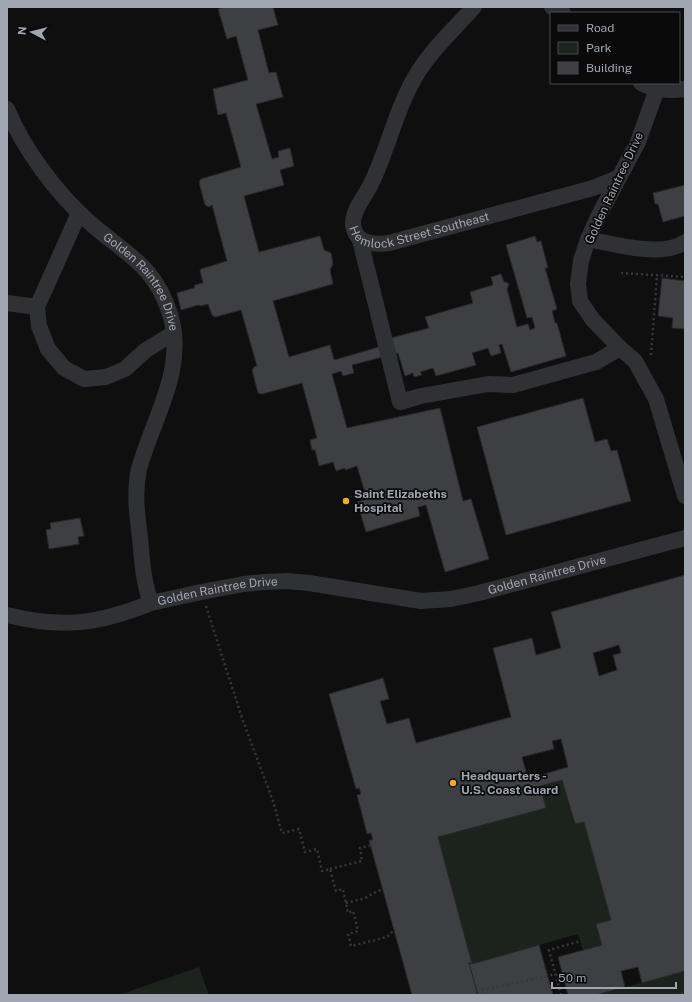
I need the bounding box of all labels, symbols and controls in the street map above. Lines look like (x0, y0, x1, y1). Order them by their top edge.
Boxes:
north arrow (12, 12, 52, 52)
legend (550, 12, 680, 84)
text: Road (586, 21, 614, 35)
text: N (16, 26, 29, 36)
text: Park (586, 41, 612, 55)
text: Building (586, 61, 632, 75)
street label: Golden Raintree Drive (582, 130, 646, 246)
street label: Hemlock Street Southeast (346, 209, 491, 251)
street label: Golden Raintree Drive (100, 230, 181, 332)
place label: Saint Elizabeths Hospital (354, 487, 447, 515)
marker: Saint Elizabeths Hospital (341, 496, 351, 506)
street label: Golden Raintree Drive (486, 552, 608, 597)
street label: Golden Raintree Drive (156, 574, 278, 608)
place label: Headquarters - U.S. Coast Guard (461, 769, 558, 797)
marker: Headquarters - U.S. Coast Guard (448, 778, 458, 788)
scale bar (552, 964, 676, 990)
text: 50 m (558, 971, 586, 985)

